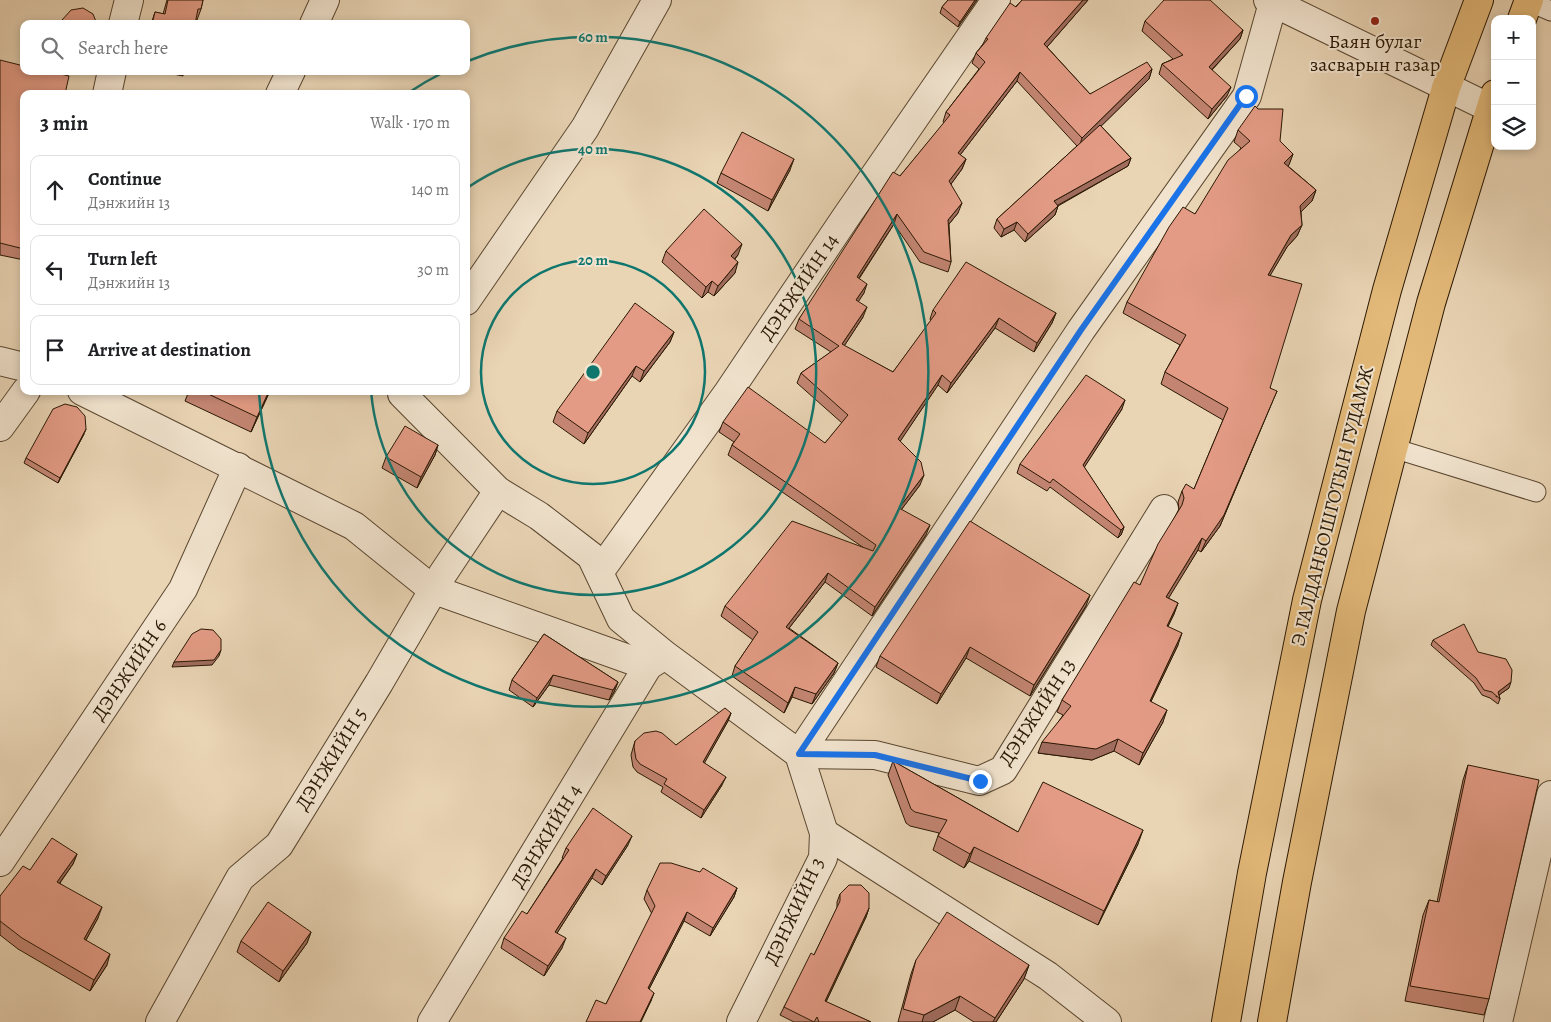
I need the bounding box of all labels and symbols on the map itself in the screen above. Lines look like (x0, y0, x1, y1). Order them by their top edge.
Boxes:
marker: Баян булаг засварын газар (1369, 15, 1381, 27)
text: 60 m (578, 27, 608, 47)
place label: Баян булаг засварын газар (1310, 28, 1440, 78)
route start (1235, 85, 1258, 108)
text: 40 m (578, 139, 608, 159)
street label: ДЭНЖИЙН 14 (753, 228, 845, 346)
text: 20 m (578, 250, 608, 270)
street label: Э.ГАЛДАНБОШГОТЫН ГУДАМЖ (1284, 362, 1380, 649)
centre of rings (584, 363, 602, 381)
street label: ДЭНЖИЙН 6 (85, 614, 173, 726)
street label: ДЭНЖИЙН 13 (992, 653, 1082, 771)
street label: ДЭНЖИЙН 5 (289, 703, 373, 815)
route end (969, 770, 992, 793)
street label: ДЭНЖИЙН 4 (504, 779, 588, 893)
street label: ДЭНЖИЙН 3 (757, 853, 831, 969)

